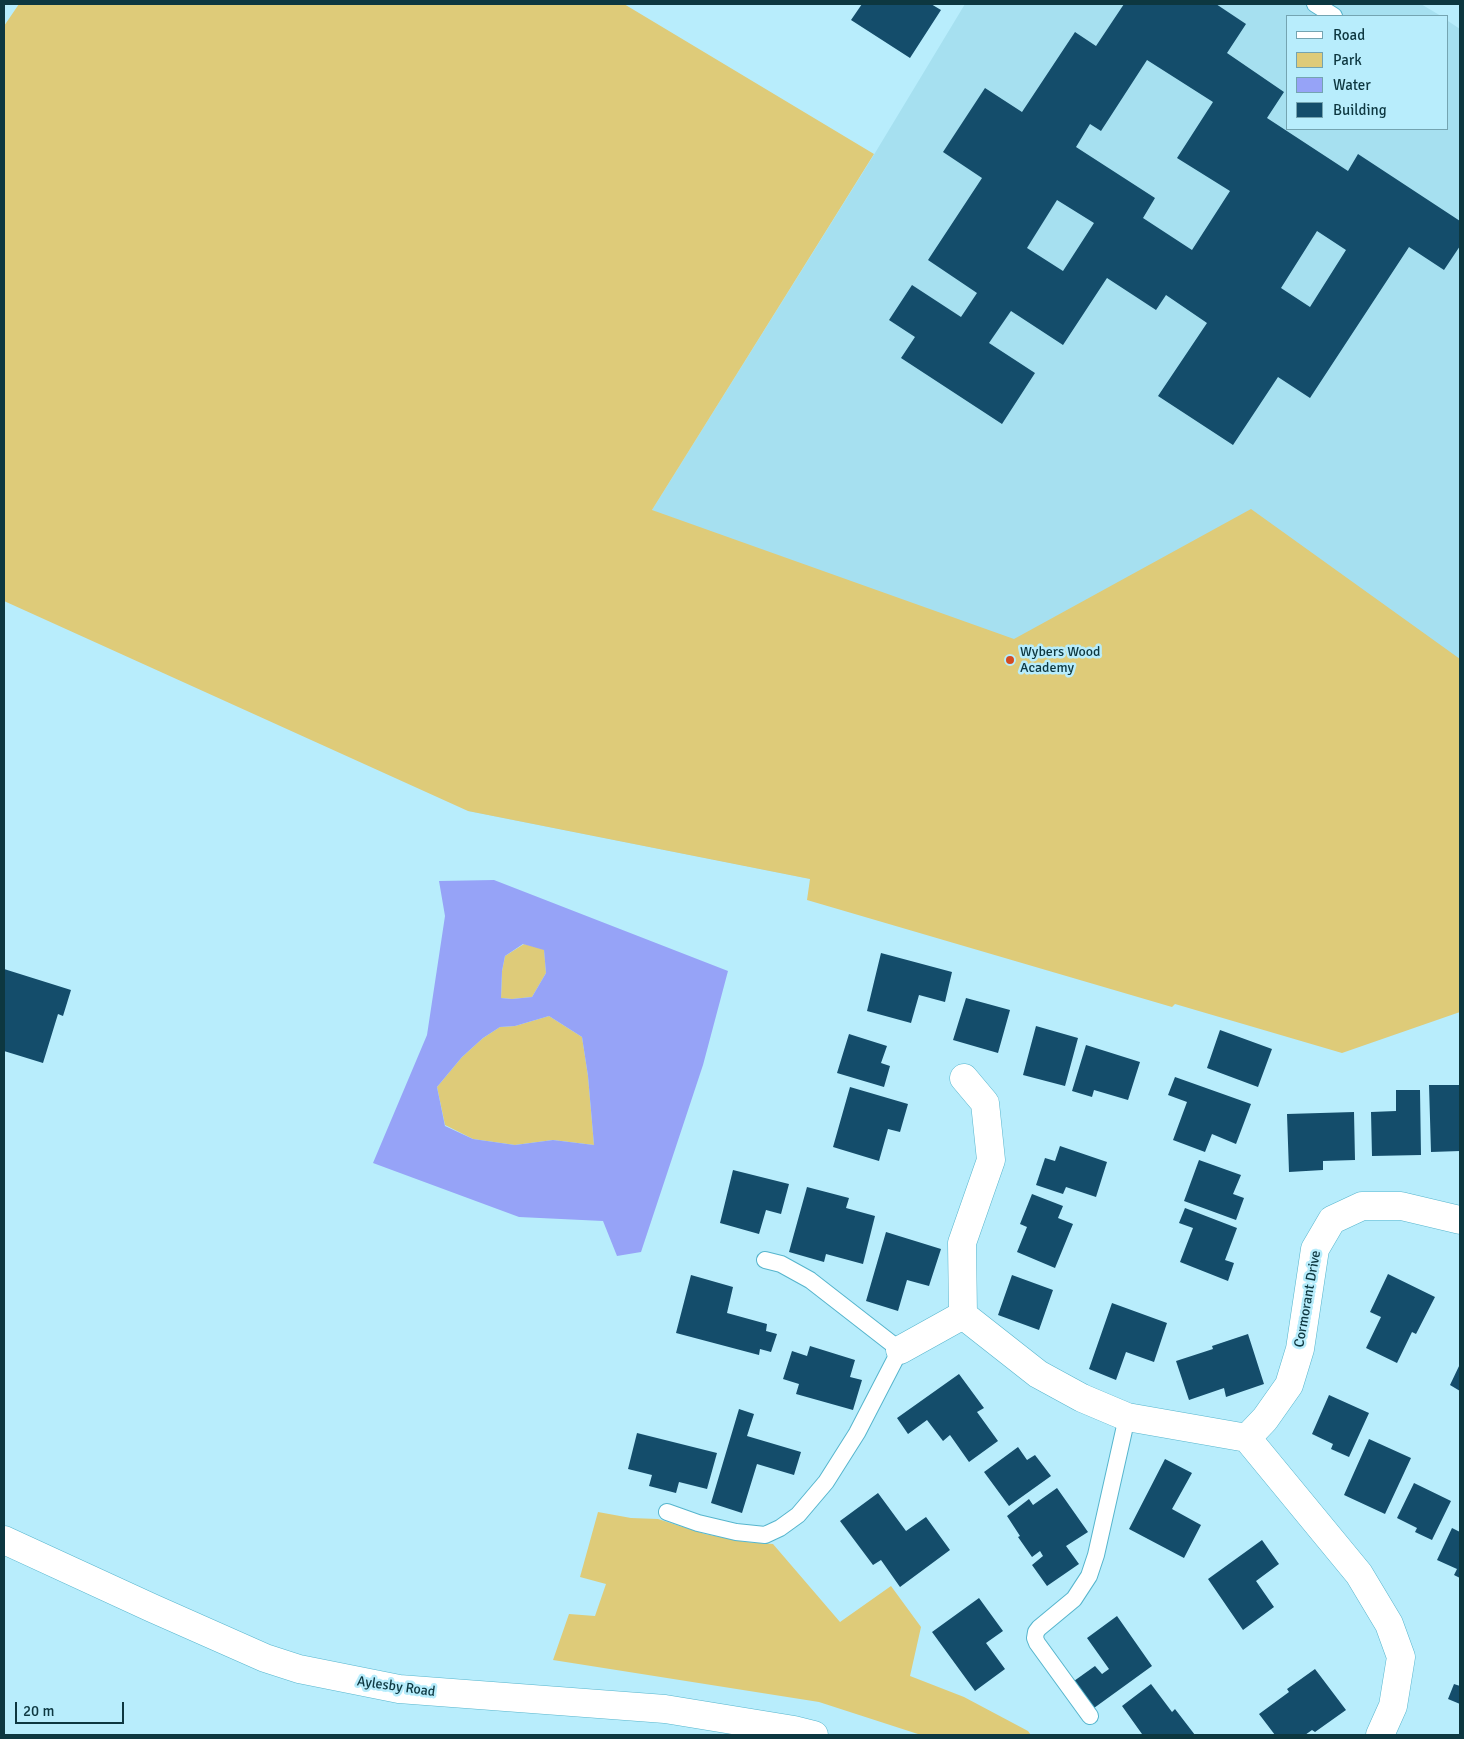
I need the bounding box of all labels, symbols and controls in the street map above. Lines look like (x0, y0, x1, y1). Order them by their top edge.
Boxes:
legend (1286, 15, 1449, 130)
text: Road (1333, 26, 1365, 44)
text: Park (1333, 51, 1362, 69)
text: Water (1333, 76, 1371, 94)
text: Building (1333, 101, 1387, 119)
place label: Wybers Wood Academy (1020, 644, 1100, 676)
marker: Wybers Wood Academy (1004, 654, 1016, 666)
street label: Cormorant Drive (1291, 1249, 1325, 1349)
street label: Aylesby Road (356, 1673, 436, 1701)
scale bar (18, 1692, 126, 1724)
text: 20 m (23, 1702, 54, 1720)

